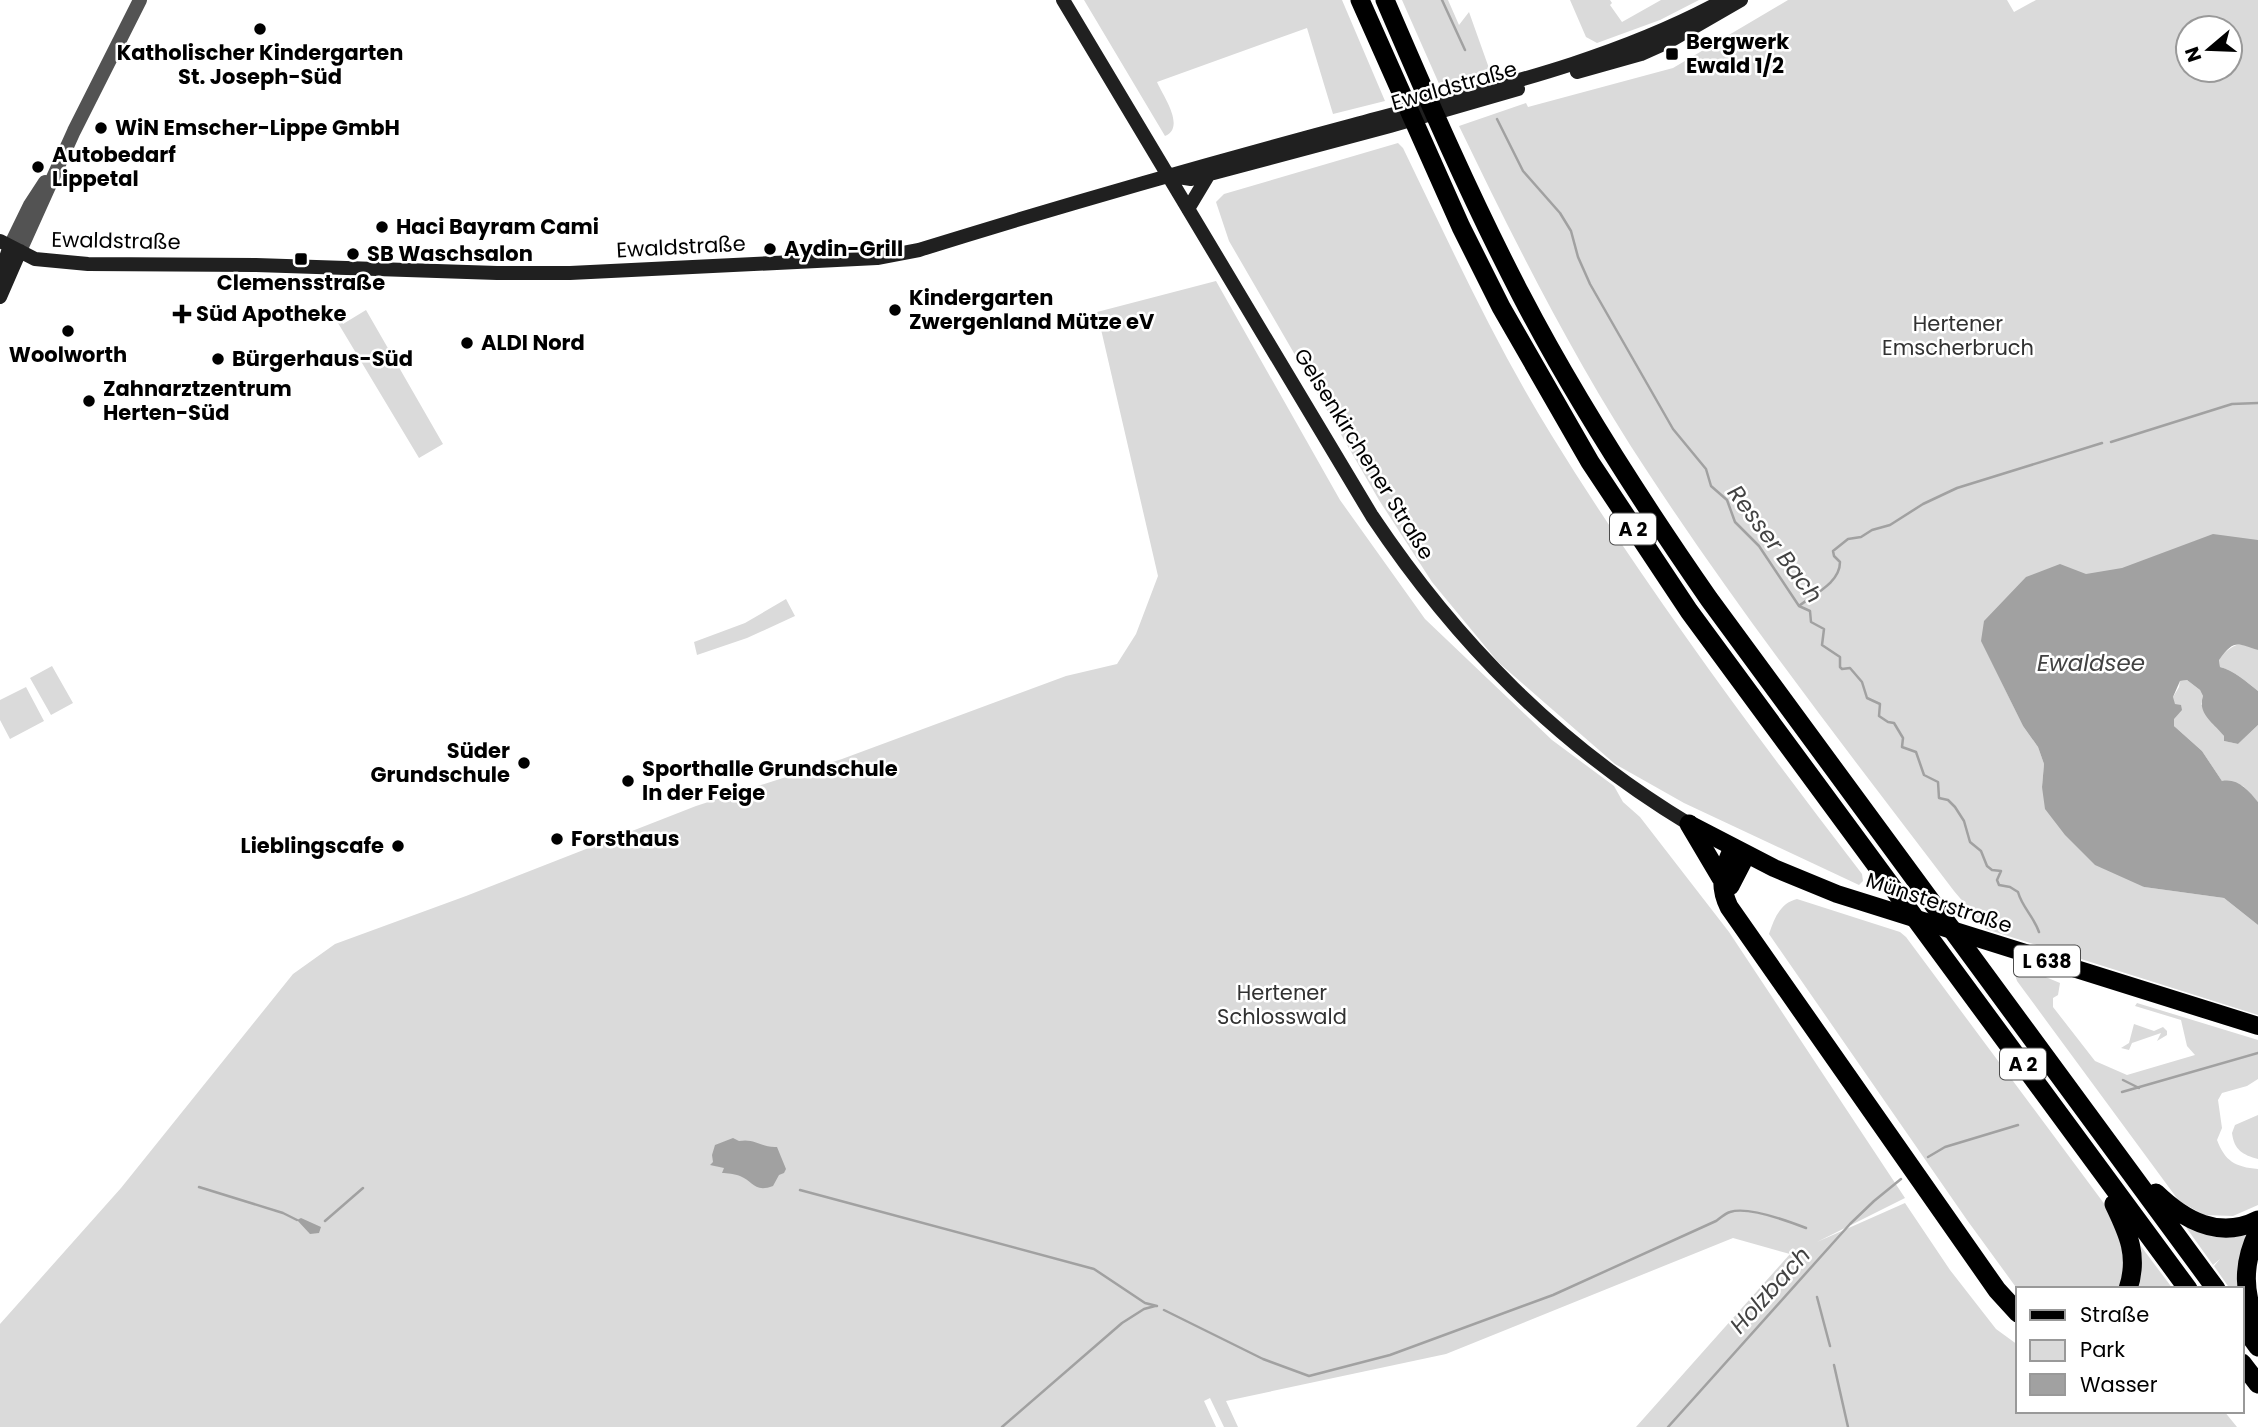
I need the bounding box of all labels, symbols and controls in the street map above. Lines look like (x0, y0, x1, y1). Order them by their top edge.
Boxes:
north arrow (2174, 14, 2244, 84)
marker: Katholischer Kindergarten St. Joseph-Süd (252, 21, 268, 37)
place label: Bergwerk Ewald 1/2 (1686, 27, 1789, 80)
place label: Katholischer Kindergarten St. Joseph-Süd (117, 38, 403, 91)
text: N (2178, 43, 2208, 66)
marker: Bergwerk Ewald 1/2 (1664, 46, 1680, 62)
street label: Ewaldstraße (1388, 54, 1520, 117)
place label: WiN Emscher-Lippe GmbH (115, 113, 400, 142)
marker: WiN Emscher-Lippe GmbH (93, 120, 109, 136)
place label: Autobedarf Lippetal (52, 140, 176, 193)
marker: Autobedarf Lippetal (30, 159, 46, 175)
place label: Haci Bayram Cami (396, 212, 599, 241)
marker: Haci Bayram Cami (374, 219, 390, 235)
street label: Ewaldstraße (51, 225, 181, 256)
street label: Ewaldstraße (616, 229, 746, 264)
place label: Aydin-Grill (784, 234, 903, 263)
place label: SB Waschsalon (367, 239, 533, 268)
marker: Aydin-Grill (762, 241, 778, 257)
marker: SB Waschsalon (345, 246, 361, 262)
marker: Clemensstraße (293, 251, 309, 267)
place label: Clemensstraße (217, 268, 385, 297)
place label: Kindergarten Zwergenland Mütze eV (909, 283, 1155, 336)
place label: Süd Apotheke (196, 299, 346, 328)
marker: Kindergarten Zwergenland Mütze eV (887, 302, 903, 318)
marker: Süd Apotheke (174, 306, 190, 322)
park label: Hertener Emscherbruch (1882, 309, 2034, 362)
marker: Woolworth (60, 323, 76, 339)
place label: ALDI Nord (481, 328, 585, 357)
marker: ALDI Nord (459, 335, 475, 351)
place label: Woolworth (9, 340, 127, 369)
street label: Gelsenkirchener Straße (1287, 343, 1441, 565)
place label: Bürgerhaus-Süd (232, 344, 413, 373)
marker: Bürgerhaus-Süd (210, 351, 226, 367)
place label: Zahnarztzentrum Herten-Süd (103, 374, 292, 427)
marker: Zahnarztzentrum Herten-Süd (81, 393, 97, 409)
water label: Resser Bach (1720, 478, 1830, 610)
road number: A 2 (1610, 514, 1656, 544)
water label: Ewaldsee (2037, 647, 2145, 679)
place label: Süder Grundschule (371, 736, 510, 789)
place label: Sporthalle Grundschule In der Feige (642, 754, 898, 807)
marker: Süder Grundschule (516, 755, 532, 771)
marker: Sporthalle Grundschule In der Feige (620, 773, 636, 789)
place label: Forsthaus (571, 824, 679, 853)
place label: Lieblingscafe (241, 831, 384, 860)
marker: Forsthaus (549, 831, 565, 847)
marker: Lieblingscafe (390, 838, 406, 854)
street label: Münsterstraße (1862, 865, 2016, 940)
road number: L 638 (2014, 945, 2080, 976)
park label: Hertener Schlosswald (1217, 978, 1347, 1031)
road number: A 2 (2000, 1048, 2046, 1080)
water label: Holzbach (1722, 1240, 1818, 1340)
legend (2016, 1287, 2244, 1413)
text: Straße (2080, 1300, 2149, 1329)
text: Park (2080, 1335, 2125, 1364)
text: Wasser (2080, 1370, 2158, 1399)

